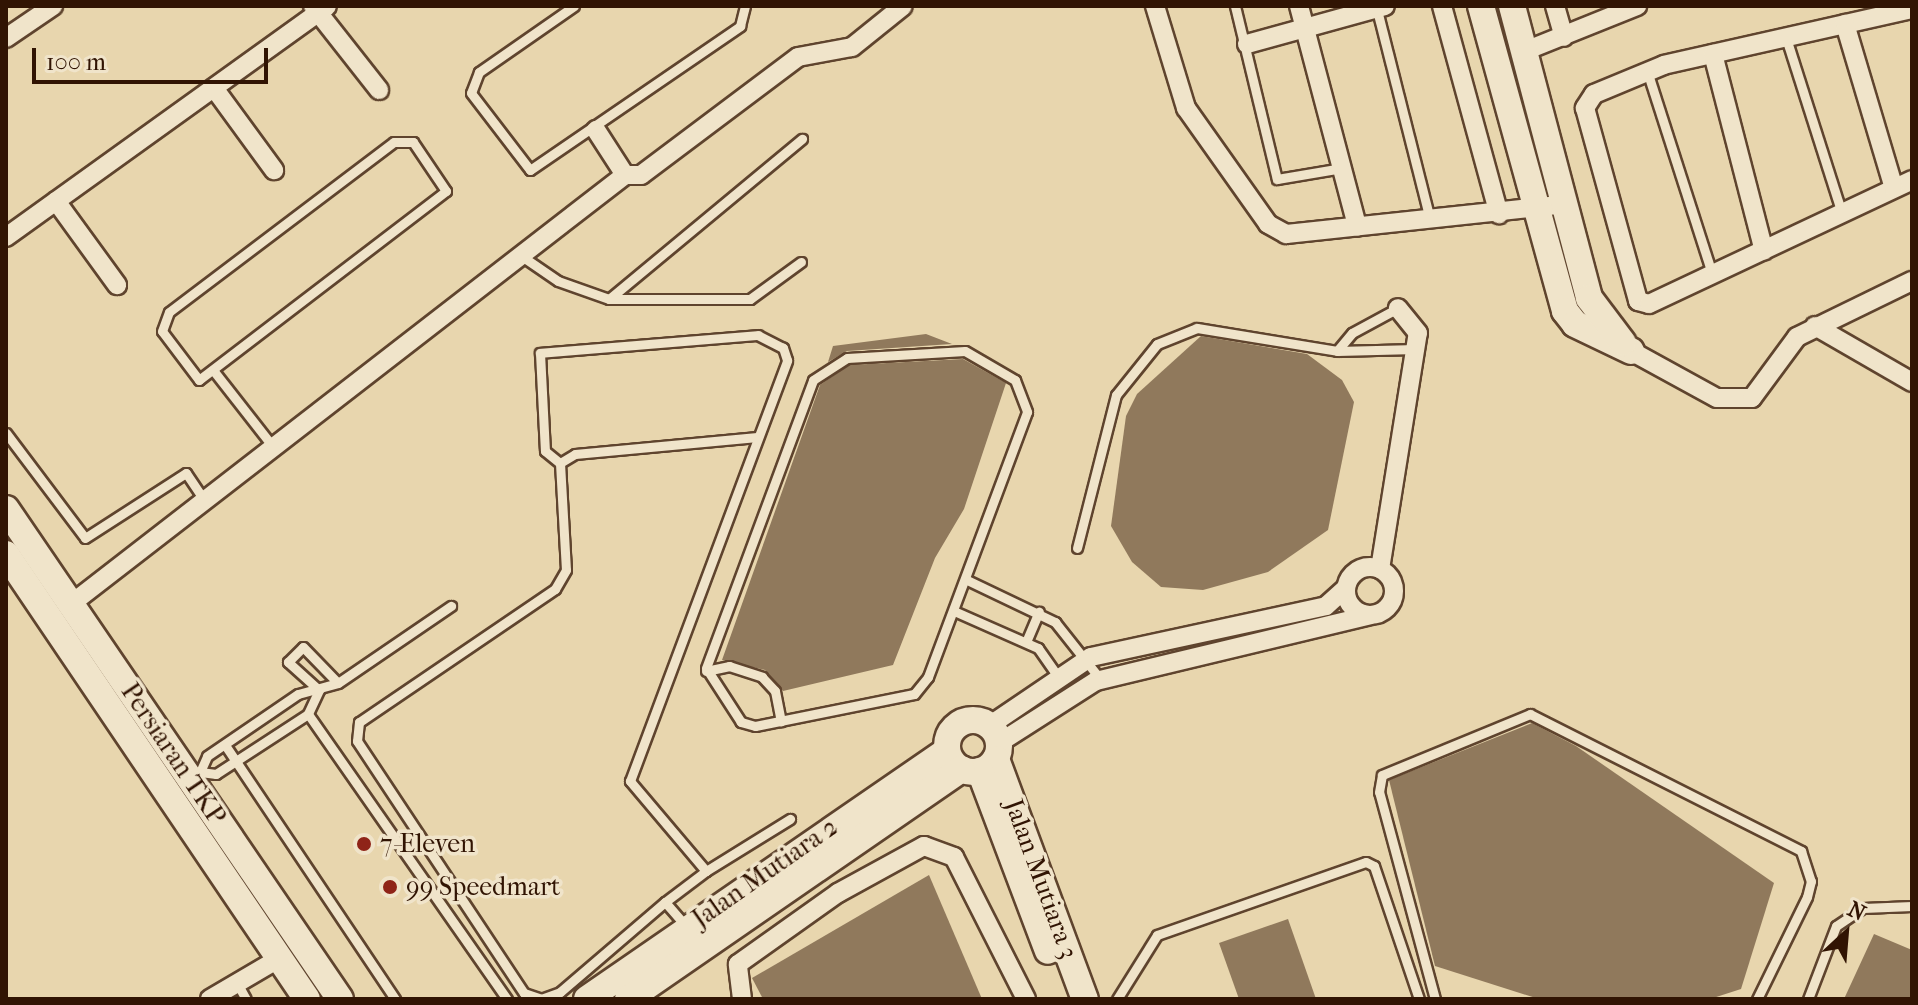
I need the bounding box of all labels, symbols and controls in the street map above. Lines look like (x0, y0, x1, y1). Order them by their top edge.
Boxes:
scale bar (36, 32, 272, 82)
text: 100 m (46, 48, 106, 76)
street label: Persiaran TKP (114, 677, 232, 831)
street label: Jalan Mutiara 3 (998, 795, 1084, 963)
street label: Jalan Mutiara 2 (686, 811, 844, 935)
place label: 7-Eleven (380, 828, 475, 860)
marker: 7-Eleven (355, 835, 373, 853)
place label: 99 Speedmart (406, 871, 560, 903)
marker: 99 Speedmart (381, 878, 399, 896)
north arrow (1806, 893, 1886, 973)
text: N (1843, 896, 1870, 927)

